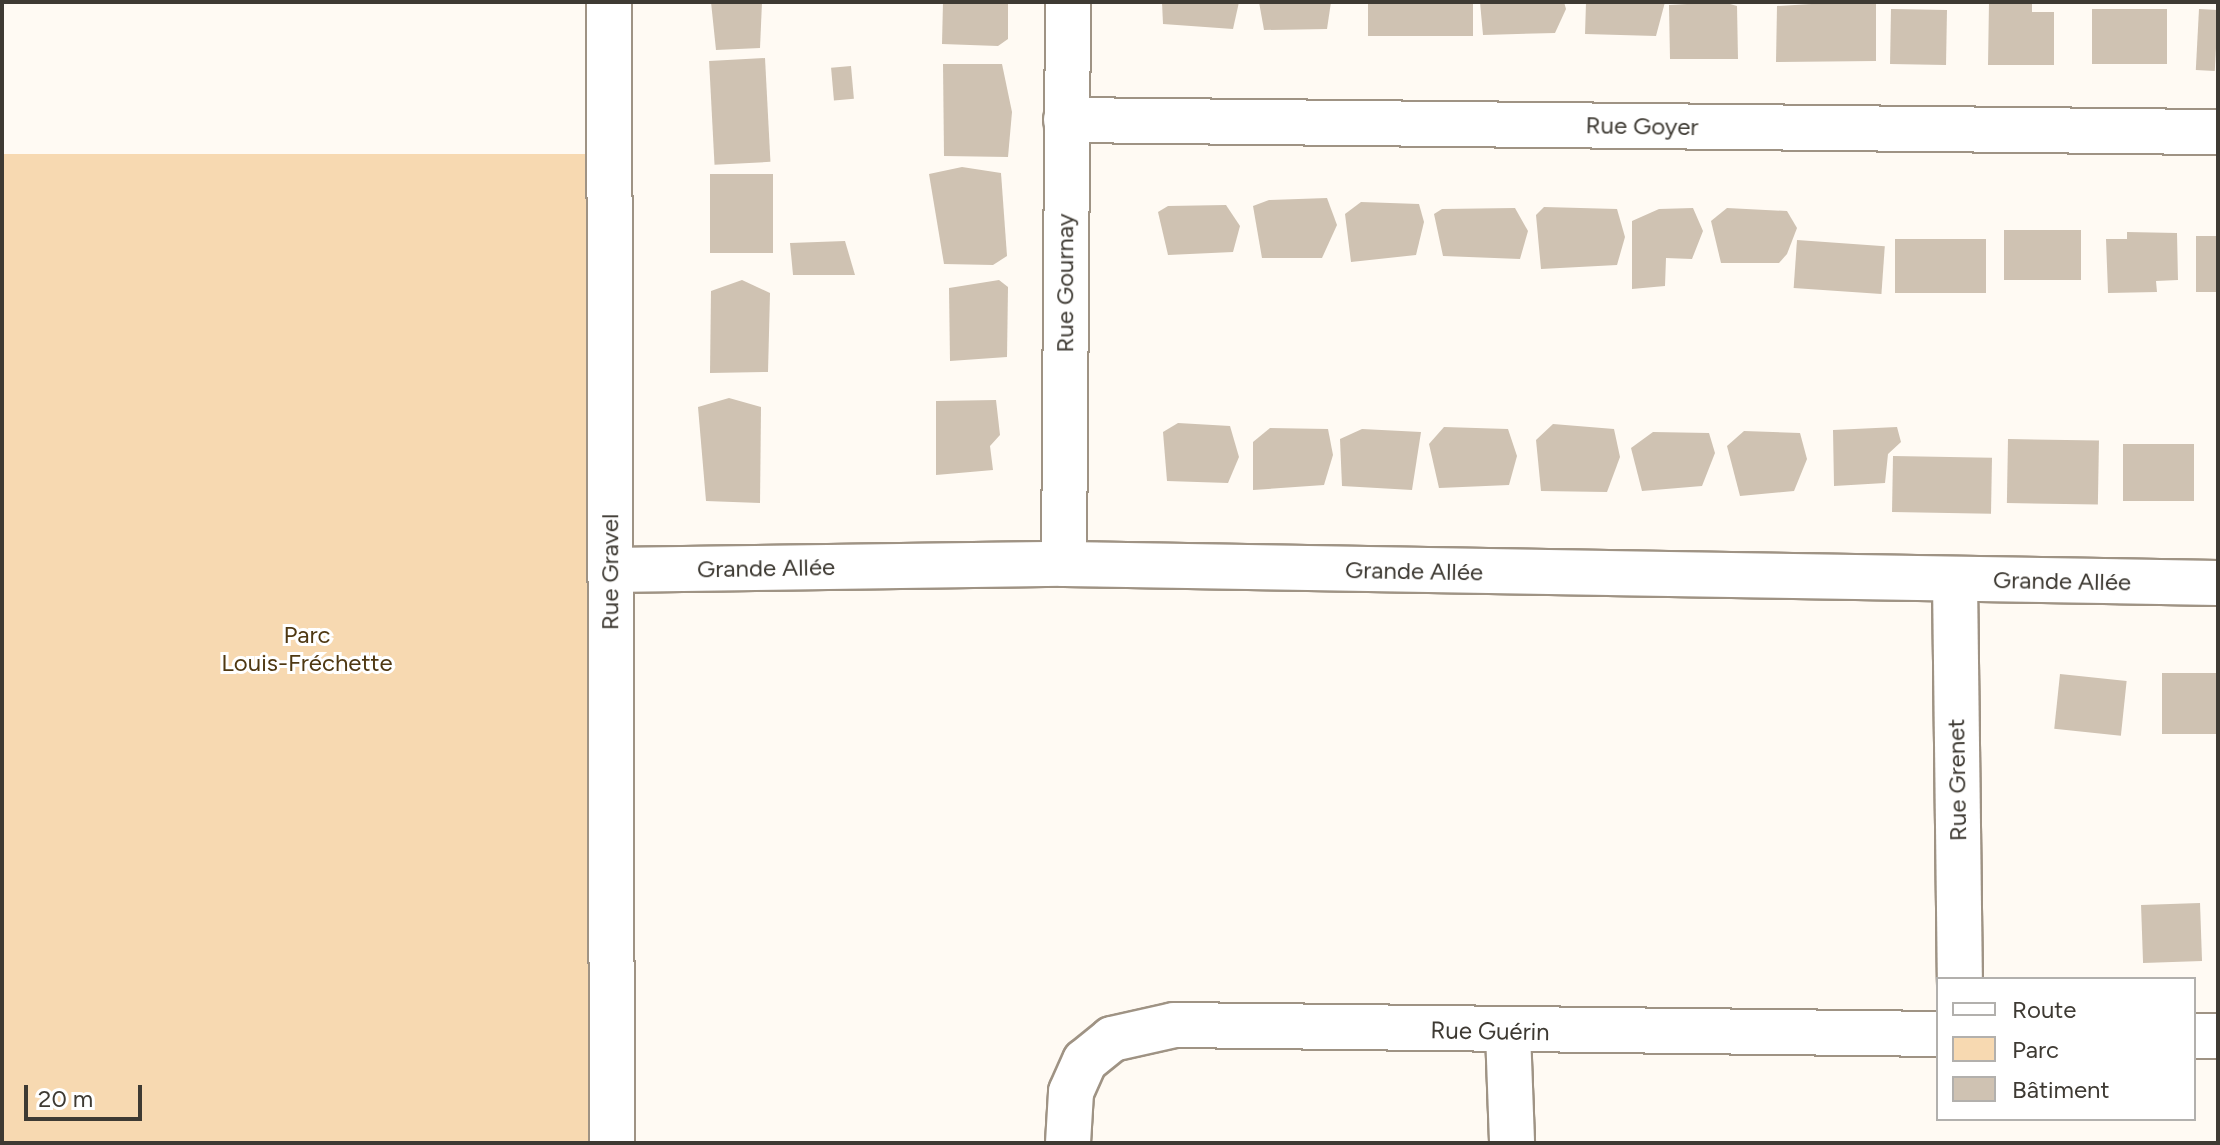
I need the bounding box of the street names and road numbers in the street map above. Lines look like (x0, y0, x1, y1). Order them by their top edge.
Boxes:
street label: Rue Goyer (1585, 111, 1699, 141)
street label: Rue Gournay (1051, 213, 1079, 353)
street label: Rue Gravel (596, 514, 624, 630)
street label: Grande Allée (697, 552, 835, 584)
street label: Grande Allée (1345, 555, 1483, 587)
street label: Grande Allée (1993, 565, 2131, 597)
street label: Rue Grenet (1942, 719, 1972, 841)
street label: Rue Guérin (1430, 1016, 1550, 1046)

